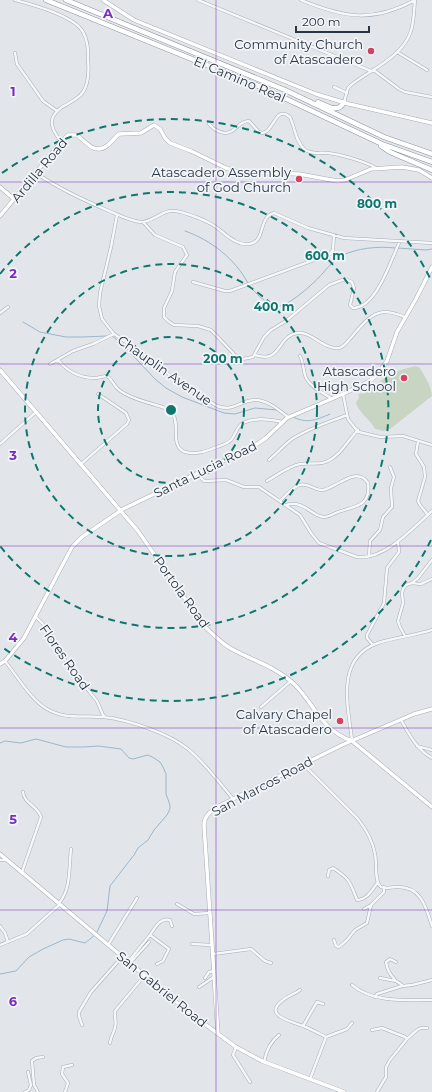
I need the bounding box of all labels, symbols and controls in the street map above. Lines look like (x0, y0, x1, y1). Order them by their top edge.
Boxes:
text: A (102, 5, 114, 21)
scale bar (296, 8, 369, 34)
text: 200 m (302, 14, 341, 29)
place label: Community Church of Atascadero (234, 36, 363, 67)
marker: Community Church of Atascadero (366, 46, 376, 56)
street label: El Camino Real (192, 52, 288, 106)
text: 1 (10, 83, 16, 99)
street label: Ardilla Road (8, 135, 70, 205)
place label: Atascadero Assembly of God Church (152, 164, 292, 195)
marker: Atascadero Assembly of God Church (294, 174, 304, 184)
text: 800 m (357, 196, 397, 211)
text: 600 m (305, 248, 345, 263)
text: 2 (9, 265, 17, 281)
text: 400 m (254, 299, 294, 314)
street label: Chauplin Avenue (115, 331, 215, 409)
text: 200 m (203, 351, 243, 366)
place label: Atascadero High School (317, 363, 396, 394)
marker: Atascadero High School (399, 373, 409, 383)
centre of rings (164, 403, 178, 417)
street label: Santa Lucia Road (151, 437, 259, 501)
text: 3 (8, 447, 17, 463)
street label: Portola Road (151, 553, 213, 631)
street label: Flores Road (36, 621, 94, 693)
text: 4 (9, 629, 18, 645)
place label: Calvary Chapel of Atascadero (236, 706, 332, 737)
marker: Calvary Chapel of Atascadero (335, 716, 345, 726)
street label: San Marcos Road (209, 753, 315, 819)
text: 5 (9, 811, 17, 827)
street label: San Gabriel Road (114, 948, 210, 1030)
text: 6 (9, 993, 18, 1009)

